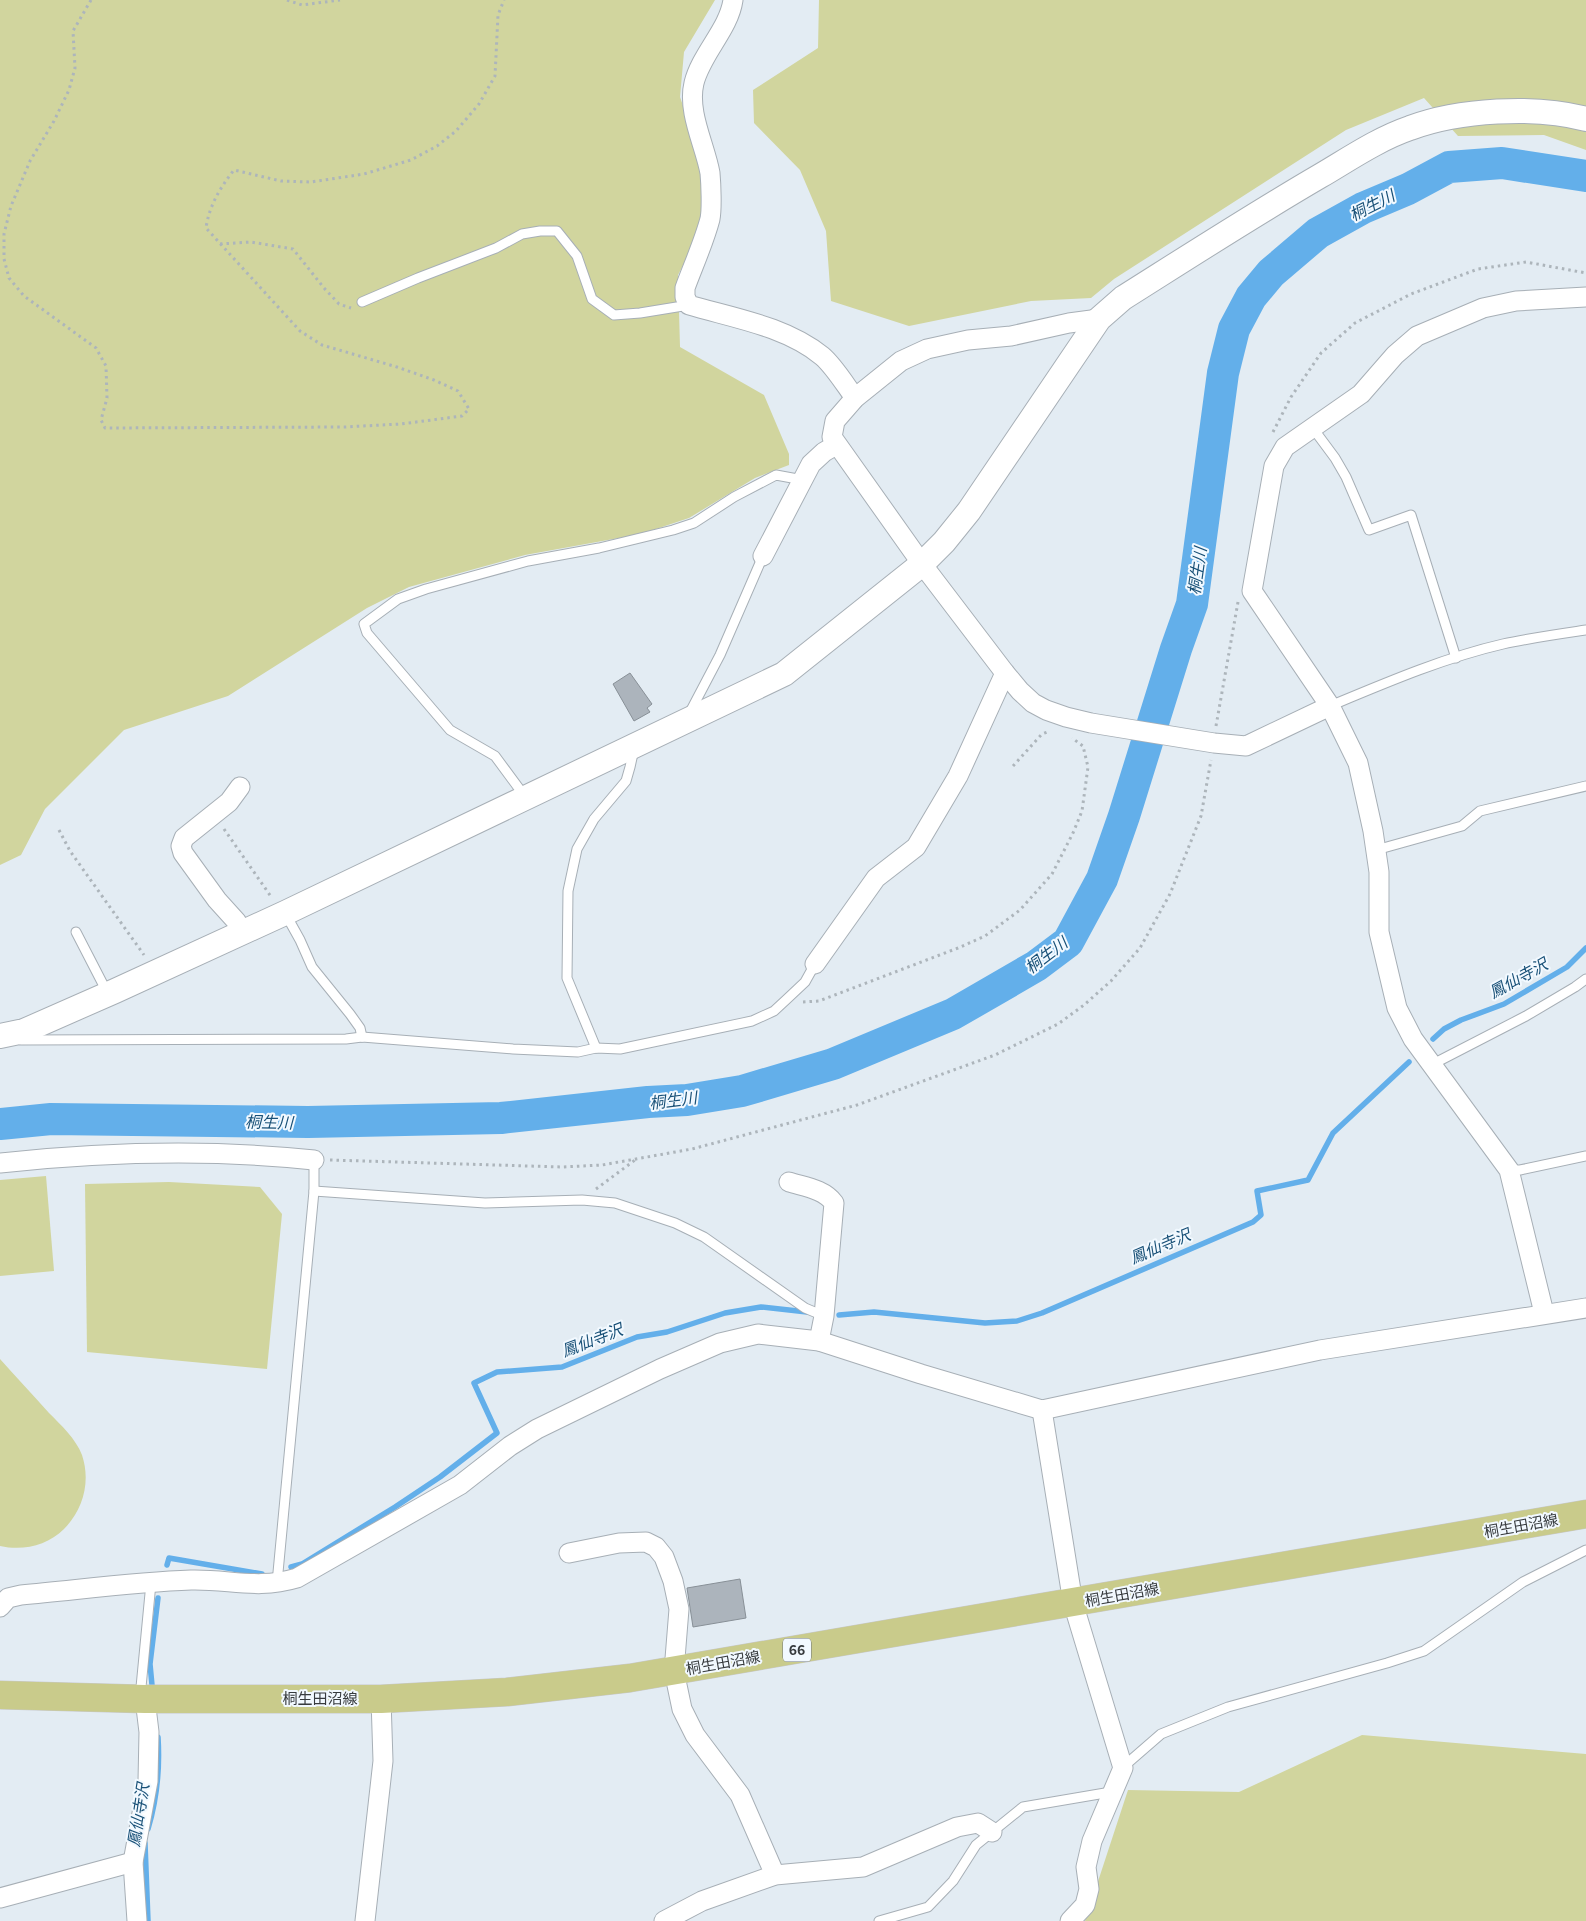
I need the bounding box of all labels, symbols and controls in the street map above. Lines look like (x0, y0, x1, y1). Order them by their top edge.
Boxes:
water label: 桐生川 (1345, 182, 1400, 226)
water label: 桐生川 (1181, 543, 1212, 596)
water label: 桐生川 (1019, 929, 1073, 978)
water label: 鳳仙寺沢 (1484, 950, 1553, 1003)
water label: 桐生川 (648, 1084, 700, 1114)
water label: 桐生川 (245, 1109, 295, 1133)
water label: 鳳仙寺沢 (1125, 1221, 1196, 1269)
water label: 鳳仙寺沢 (557, 1316, 628, 1362)
street label: 桐生田沼線 (1482, 1508, 1560, 1541)
street label: 桐生田沼線 (1083, 1577, 1161, 1610)
road number: 66 (783, 1638, 811, 1662)
street label: 桐生田沼線 (684, 1645, 762, 1678)
street label: 桐生田沼線 (282, 1687, 358, 1708)
water label: 鳳仙寺沢 (120, 1779, 154, 1848)

